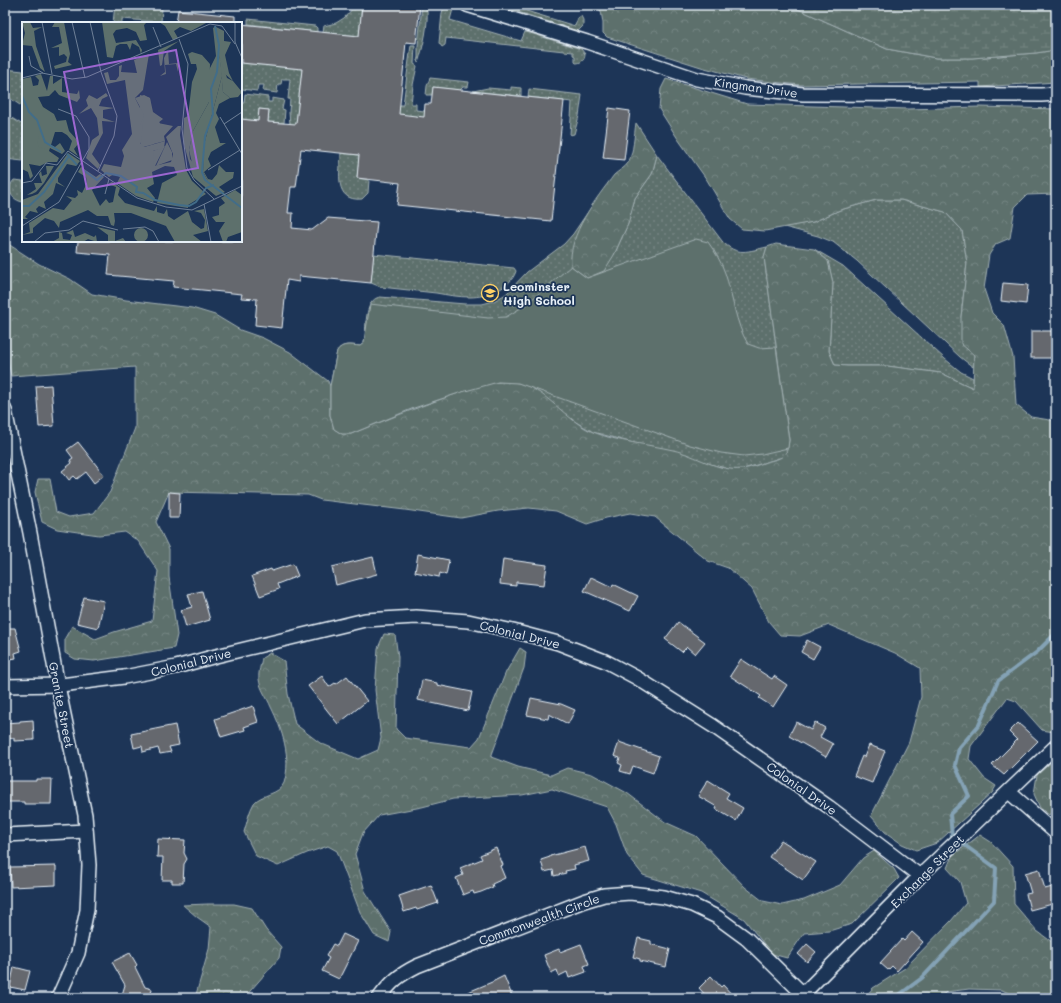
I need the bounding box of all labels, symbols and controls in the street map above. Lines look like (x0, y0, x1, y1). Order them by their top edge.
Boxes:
inset map (22, 22, 242, 242)
street label: Kingman Drive (713, 73, 799, 101)
place label: Leominster High School (503, 278, 575, 308)
school or university icon: Leominster High School (480, 283, 500, 303)
street label: Colonial Drive (478, 616, 562, 652)
street label: Colonial Drive (149, 644, 233, 680)
street label: Granite Street (46, 661, 78, 749)
street label: Colonial Drive (764, 758, 840, 818)
street label: Exchange Street (887, 831, 967, 911)
street label: Commonwealth Circle (476, 890, 602, 948)

